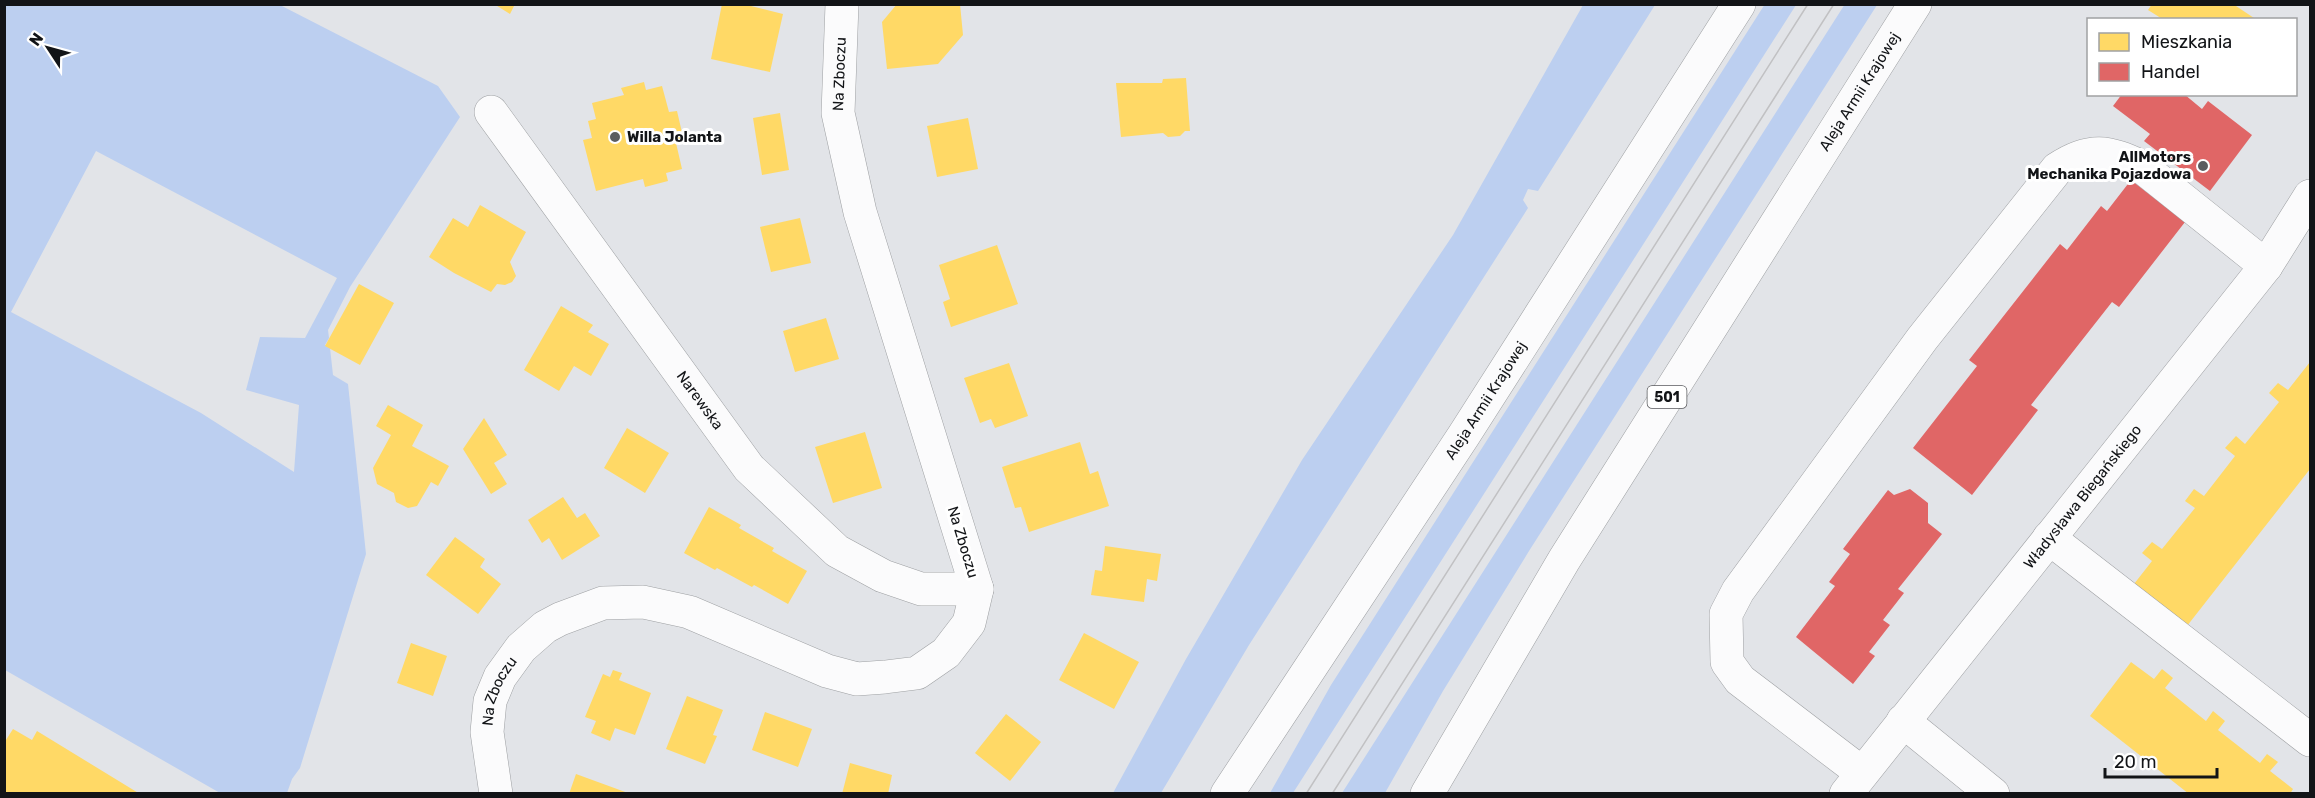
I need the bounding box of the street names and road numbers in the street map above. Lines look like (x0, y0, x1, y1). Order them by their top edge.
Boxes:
street label: Aleja Armii Krajowej (1816, 29, 1904, 154)
street label: Na Zboczu (829, 37, 850, 111)
street label: Aleja Armii Krajowej (1441, 338, 1530, 463)
street label: Narewska (673, 368, 727, 433)
road number: 501 (1648, 386, 1686, 408)
street label: Władysława Biegańskiego (2020, 421, 2145, 572)
street label: Na Zboczu (944, 504, 982, 580)
street label: Na Zboczu (479, 653, 521, 727)

